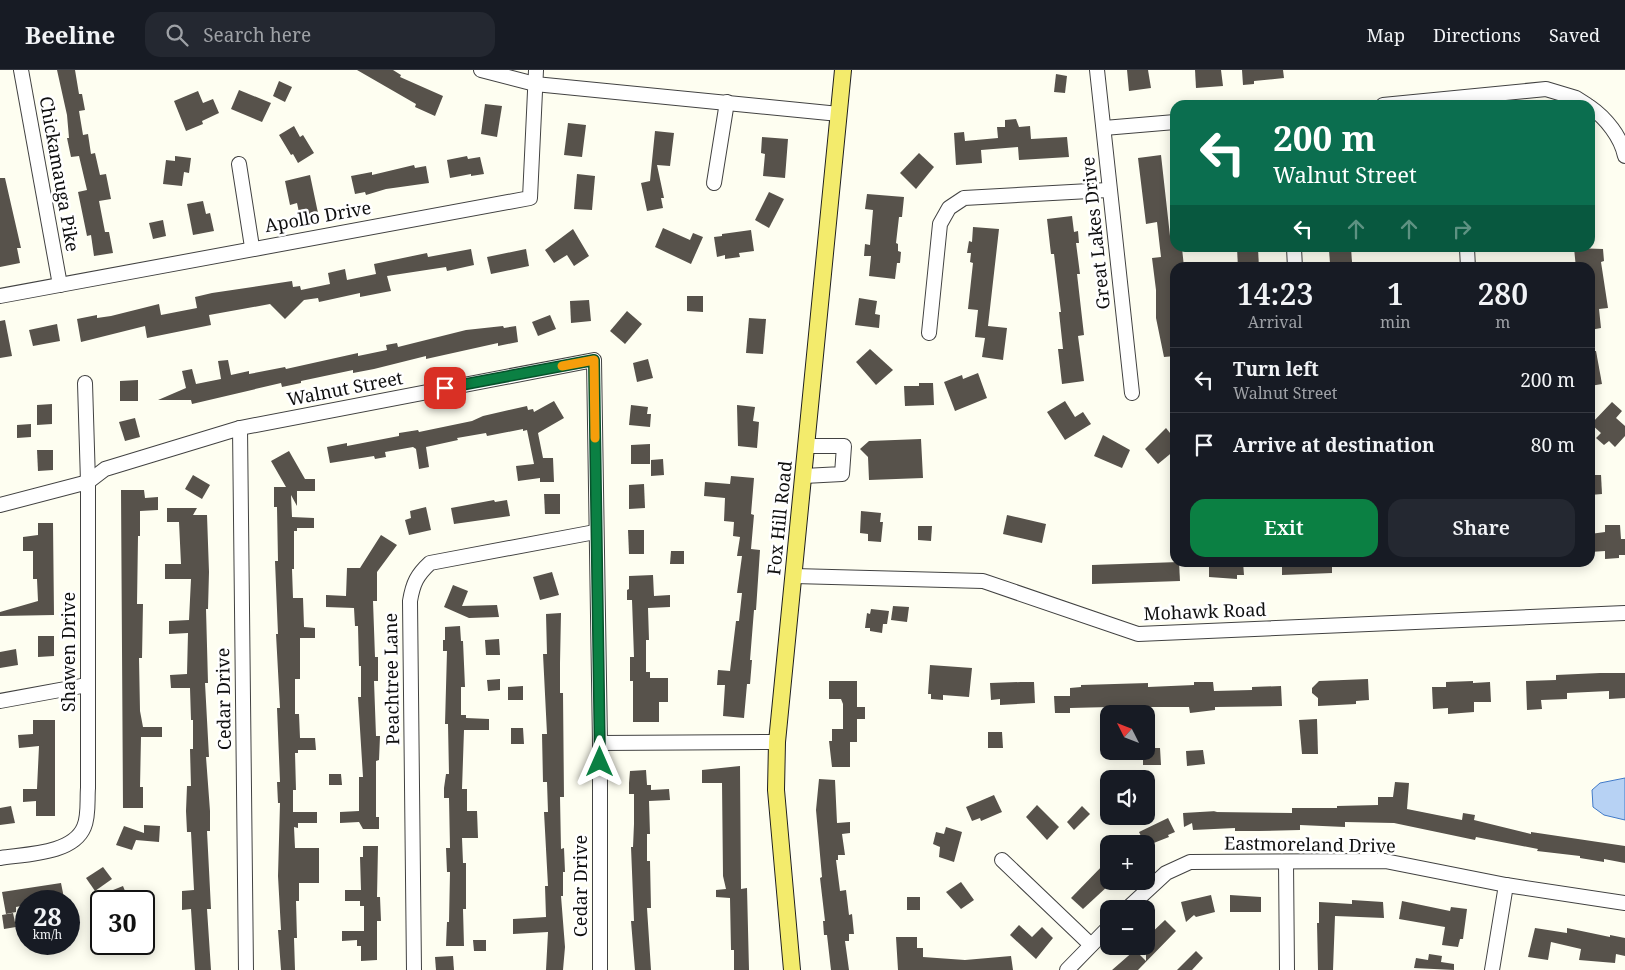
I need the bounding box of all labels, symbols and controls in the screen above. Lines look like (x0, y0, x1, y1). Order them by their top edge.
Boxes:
search box (145, 12, 495, 57)
text: Beeline (25, 18, 115, 51)
icon: search (163, 21, 191, 49)
text: Search here (203, 22, 311, 48)
text: Map (1367, 23, 1405, 47)
text: Directions (1433, 23, 1521, 47)
text: Saved (1549, 23, 1600, 47)
street label: Chickamauga Pike (35, 94, 85, 253)
text: 200 m (1273, 114, 1376, 161)
icon: left (1190, 120, 1255, 185)
street label: Great Lakes Drive (1075, 156, 1115, 311)
text: Walnut Street (1273, 159, 1417, 189)
street label: Apollo Drive (263, 195, 373, 237)
icon: left (1289, 215, 1317, 243)
icon: ahead (1342, 215, 1370, 243)
icon: ahead (1395, 215, 1423, 243)
icon: right (1448, 215, 1476, 243)
text: 14:23 (1237, 273, 1313, 314)
text: 1 (1387, 273, 1404, 314)
text: 280 (1477, 273, 1528, 314)
text: Arrival (1248, 311, 1302, 333)
text: min (1380, 311, 1411, 333)
text: m (1495, 311, 1510, 333)
text: Turn left (1233, 356, 1319, 382)
street label: Walnut Street (285, 365, 405, 411)
icon: left (1190, 366, 1218, 394)
pin (424, 367, 466, 409)
text: 200 m (1520, 367, 1575, 393)
icon: arrive (431, 374, 459, 402)
text: Walnut Street (1233, 382, 1338, 404)
icon: arrive (1190, 431, 1218, 459)
text: Arrive at destination (1233, 432, 1435, 458)
text: 80 m (1531, 432, 1575, 458)
street label: Fox Hill Road (761, 460, 797, 576)
button: Exit (1190, 499, 1378, 557)
button: Share (1388, 499, 1575, 557)
street label: Shawen Drive (56, 592, 80, 712)
street label: Mohawk Road (1143, 597, 1267, 625)
street label: Peachtree Lane (378, 613, 404, 745)
street label: Cedar Drive (210, 648, 236, 750)
north arrow (1100, 705, 1155, 760)
map controls (1100, 705, 1155, 955)
position arrow (573, 735, 625, 787)
button: sound (1100, 770, 1155, 825)
street label: Eastmoreland Drive (1224, 831, 1396, 857)
street label: Cedar Drive (568, 835, 592, 937)
button: + (1100, 835, 1155, 890)
speed limit sign: 30 (90, 890, 155, 955)
text: 28 (33, 899, 62, 933)
button: − (1100, 900, 1155, 955)
text: km/h (33, 926, 62, 943)

